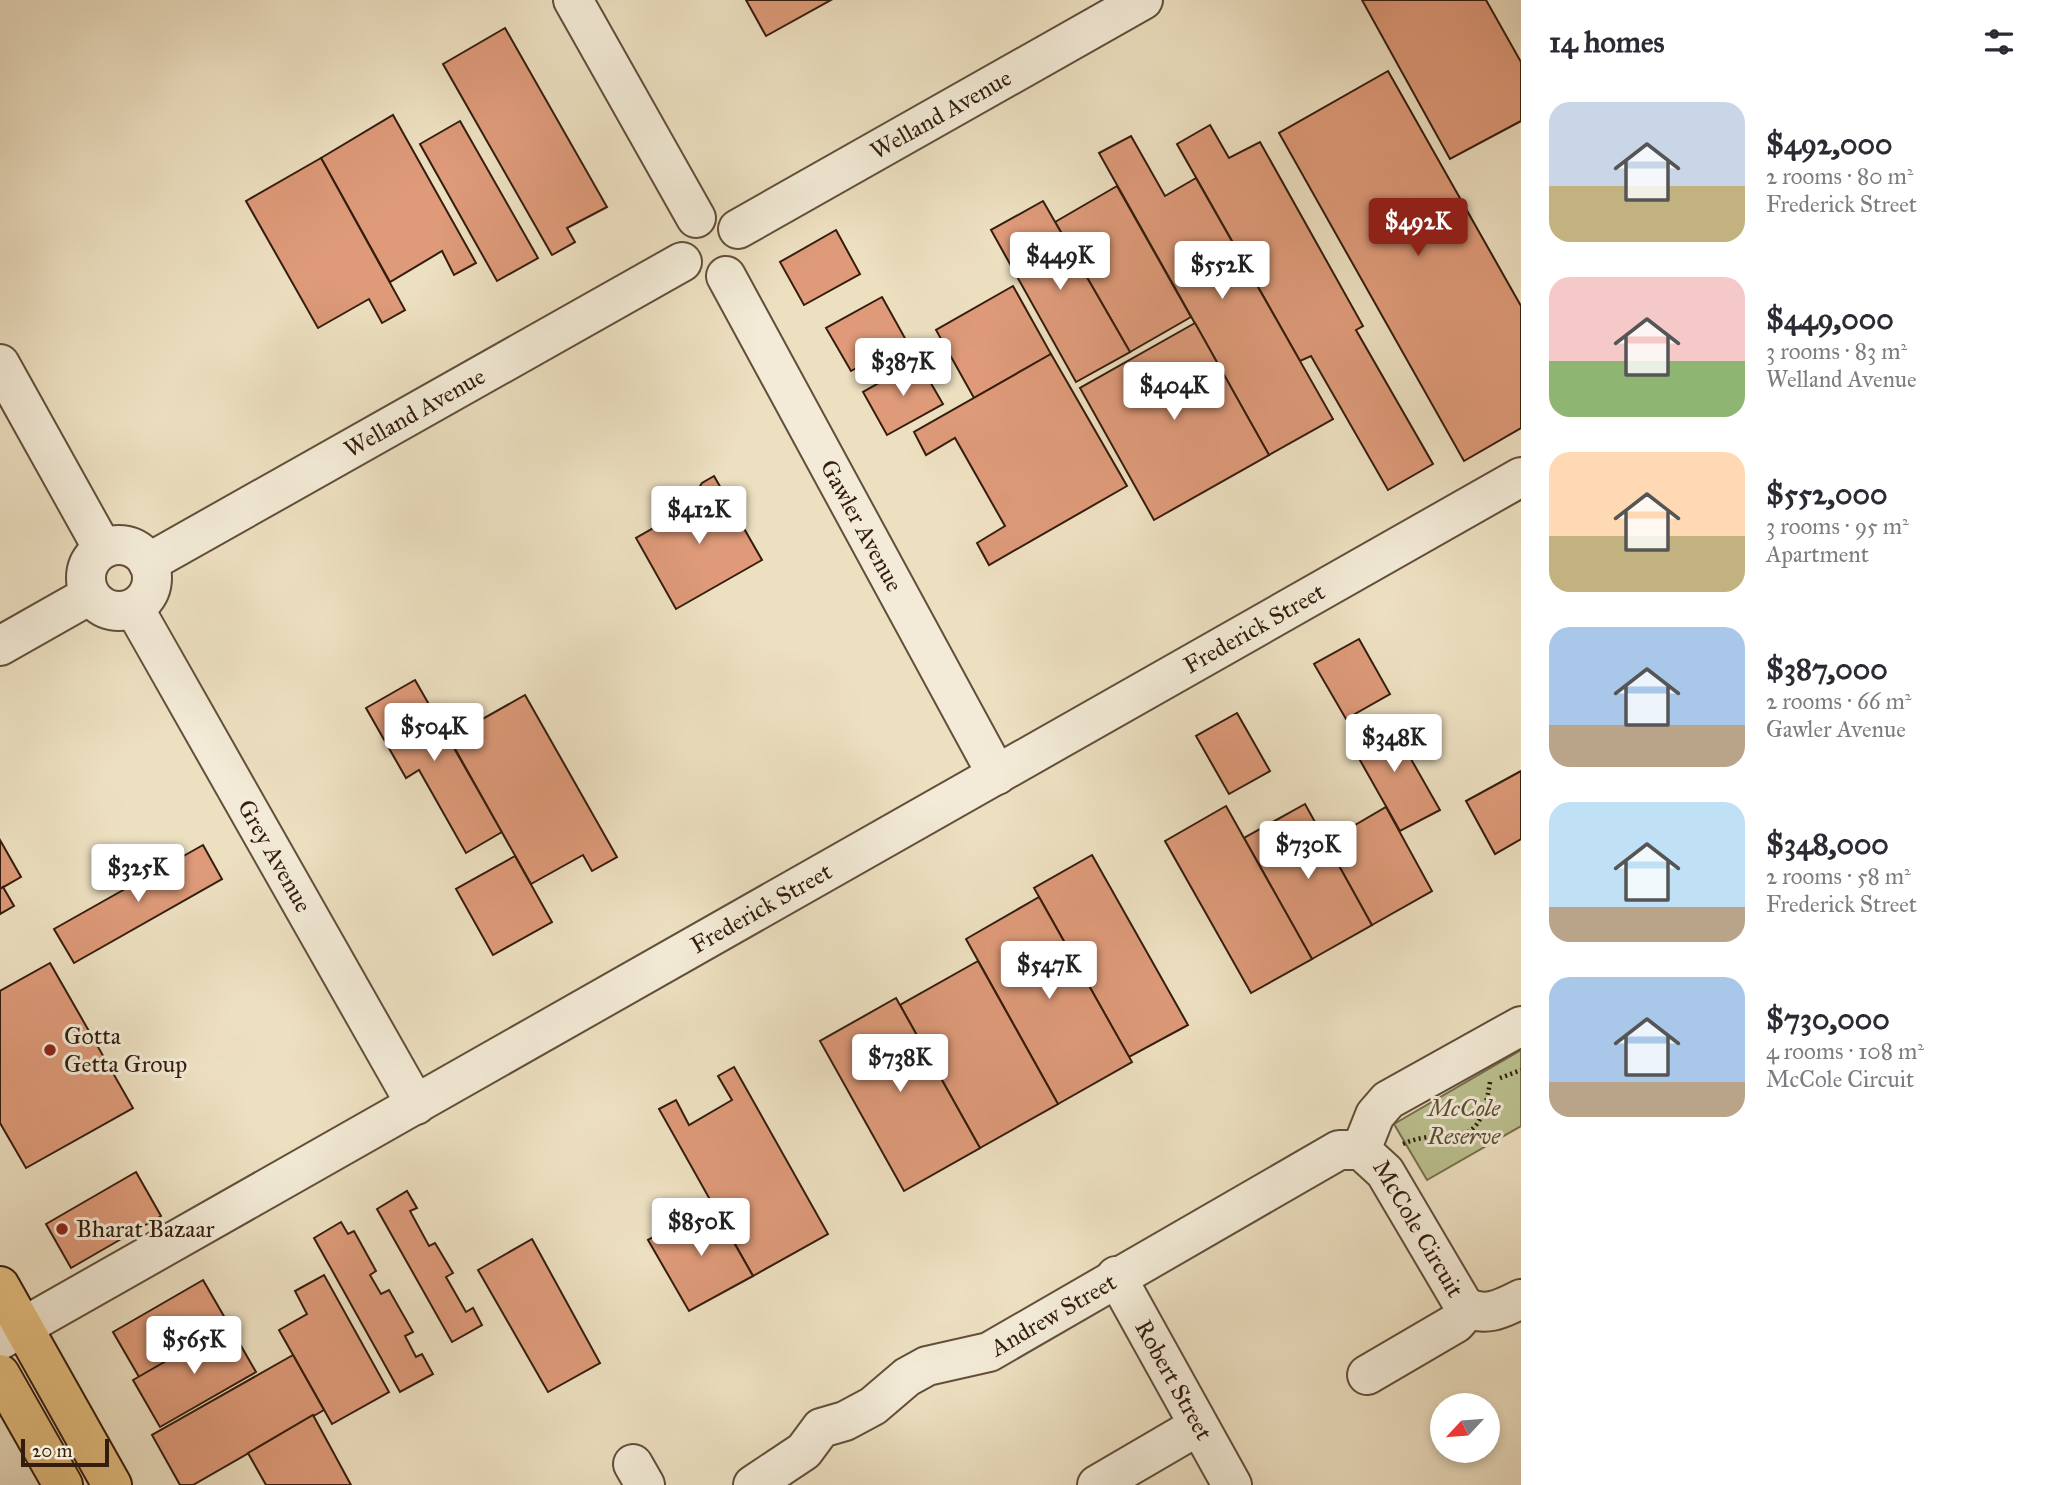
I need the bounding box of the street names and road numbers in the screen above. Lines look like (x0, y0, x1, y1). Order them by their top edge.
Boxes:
street label: Welland Avenue (865, 63, 1017, 166)
street label: Welland Avenue (339, 361, 490, 464)
street label: Gawler Avenue (814, 454, 910, 597)
street label: Frederick Street (1178, 576, 1331, 680)
street label: Grey Avenue (231, 794, 318, 918)
street label: Frederick Street (685, 856, 837, 960)
street label: McCole Circuit (1366, 1154, 1471, 1303)
street label: Andrew Street (984, 1266, 1122, 1364)
street label: Robert Street (1128, 1315, 1219, 1446)

